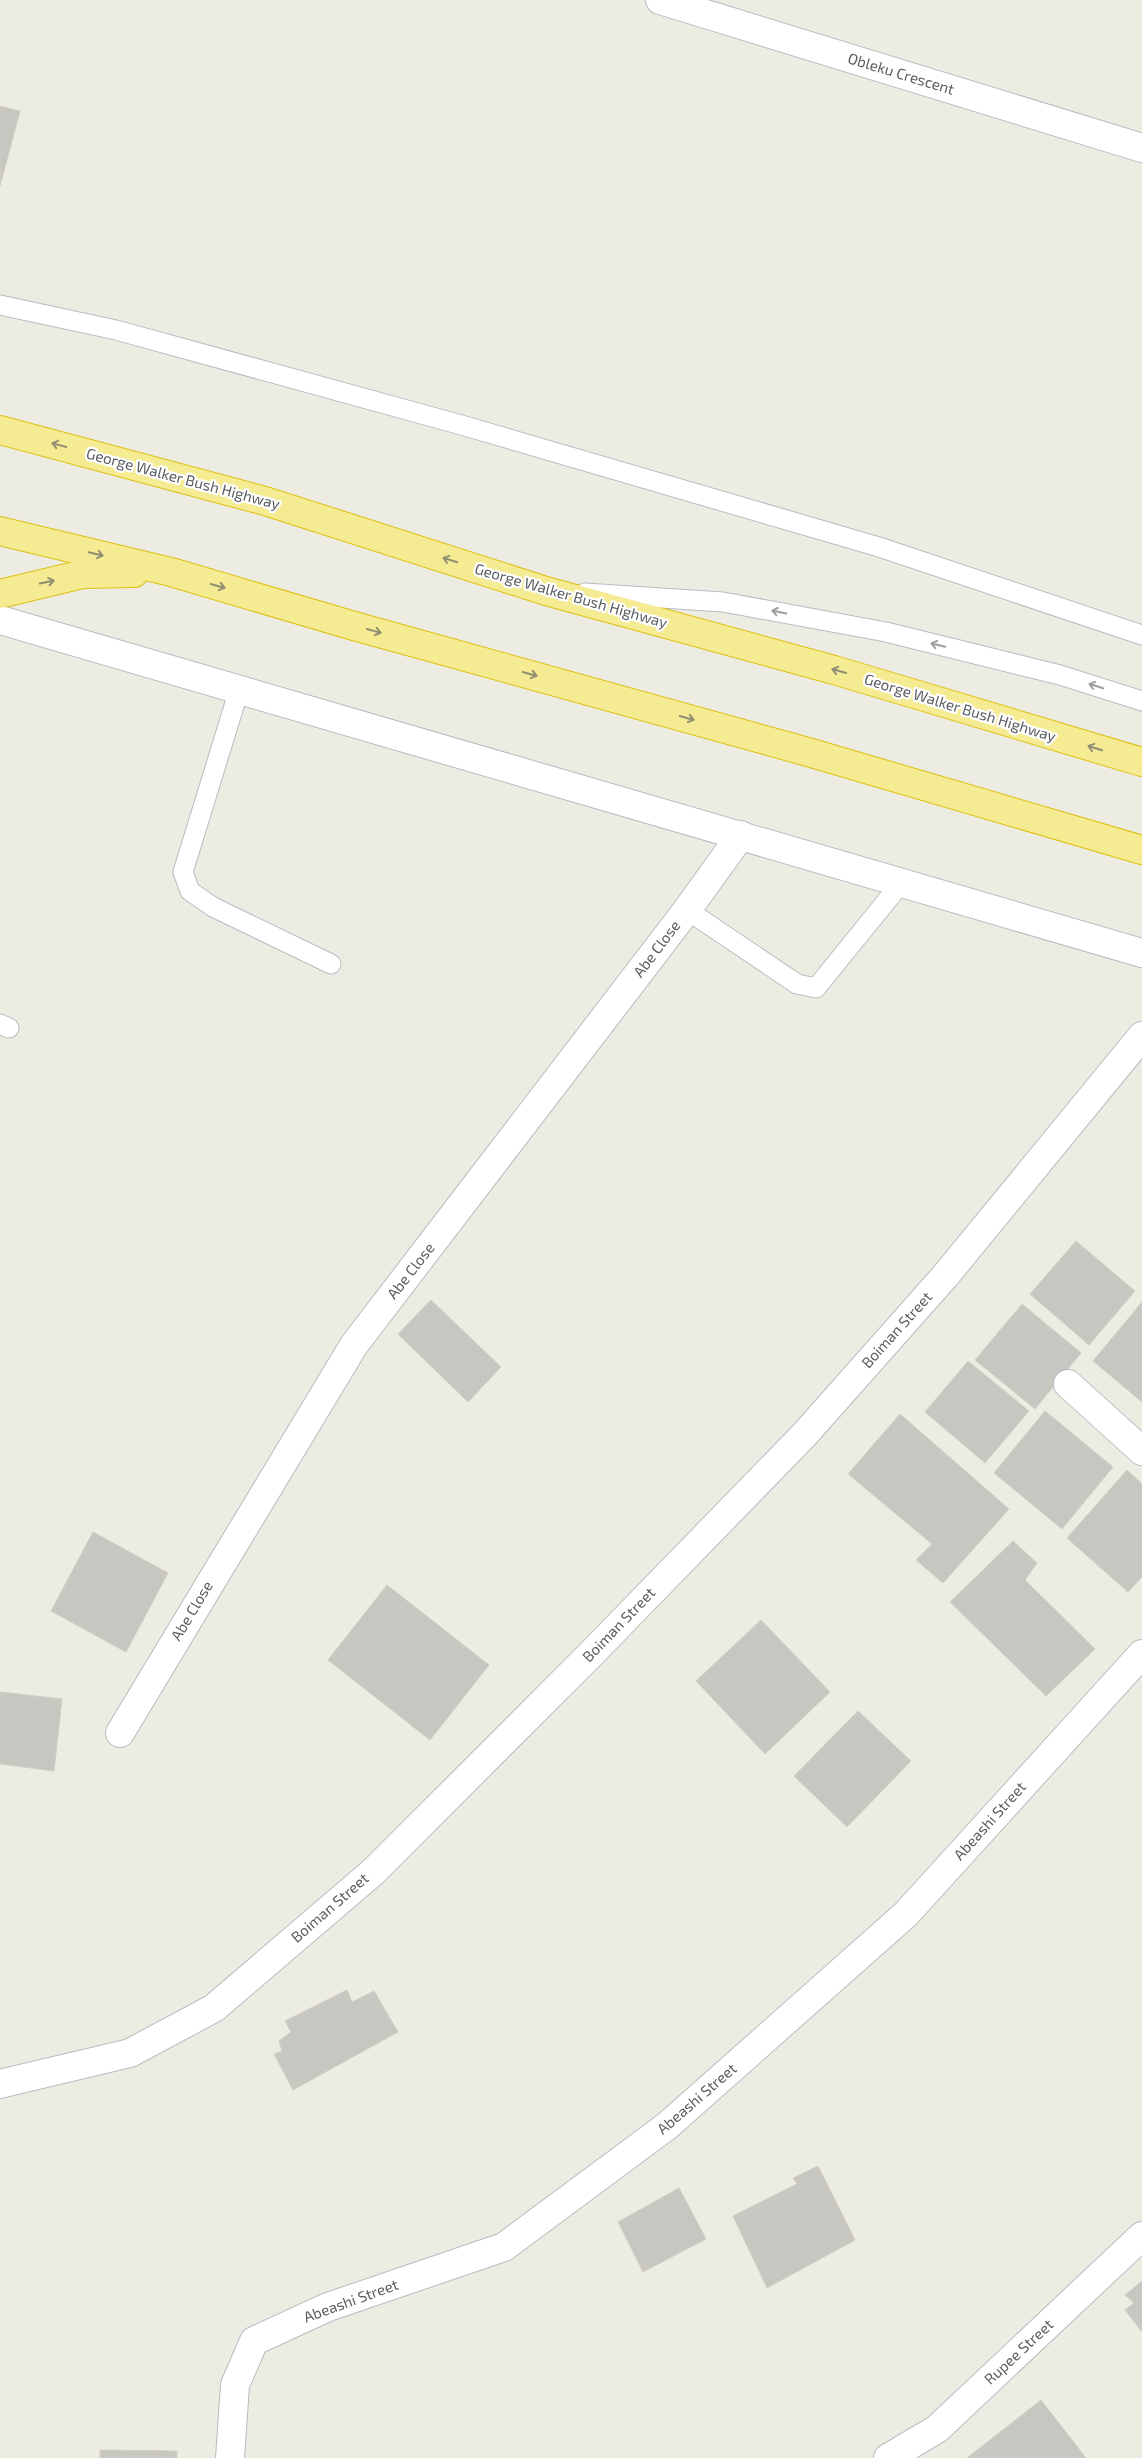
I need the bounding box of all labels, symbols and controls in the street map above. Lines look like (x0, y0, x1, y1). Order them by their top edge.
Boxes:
street label: Obleku Crescent (846, 48, 957, 98)
one-way arrow (51, 440, 67, 450)
street label: George Walker Bush Highway (85, 444, 282, 513)
one-way arrow (88, 550, 104, 559)
one-way arrow (442, 554, 458, 564)
street label: George Walker Bush Highway (473, 559, 670, 631)
one-way arrow (39, 577, 55, 586)
one-way arrow (209, 582, 225, 592)
one-way arrow (772, 607, 788, 616)
one-way arrow (365, 627, 381, 637)
one-way arrow (931, 640, 947, 649)
one-way arrow (831, 666, 847, 676)
street label: George Walker Bush Highway (862, 669, 1058, 745)
one-way arrow (522, 670, 538, 680)
one-way arrow (1088, 680, 1104, 690)
one-way arrow (679, 714, 695, 723)
one-way arrow (1088, 743, 1104, 753)
street label: Abe Close (629, 916, 683, 980)
street label: Abe Close (383, 1239, 438, 1302)
street label: Boiman Street (857, 1287, 935, 1371)
street label: Abe Close (166, 1577, 216, 1644)
street label: Boiman Street (578, 1583, 659, 1665)
street label: Abeashi Street (949, 1777, 1029, 1863)
street label: Boiman Street (287, 1869, 372, 1946)
street label: Abeashi Street (653, 2059, 740, 2138)
street label: Abeashi Street (301, 2275, 401, 2325)
street label: Rupee Street (980, 2315, 1057, 2388)

